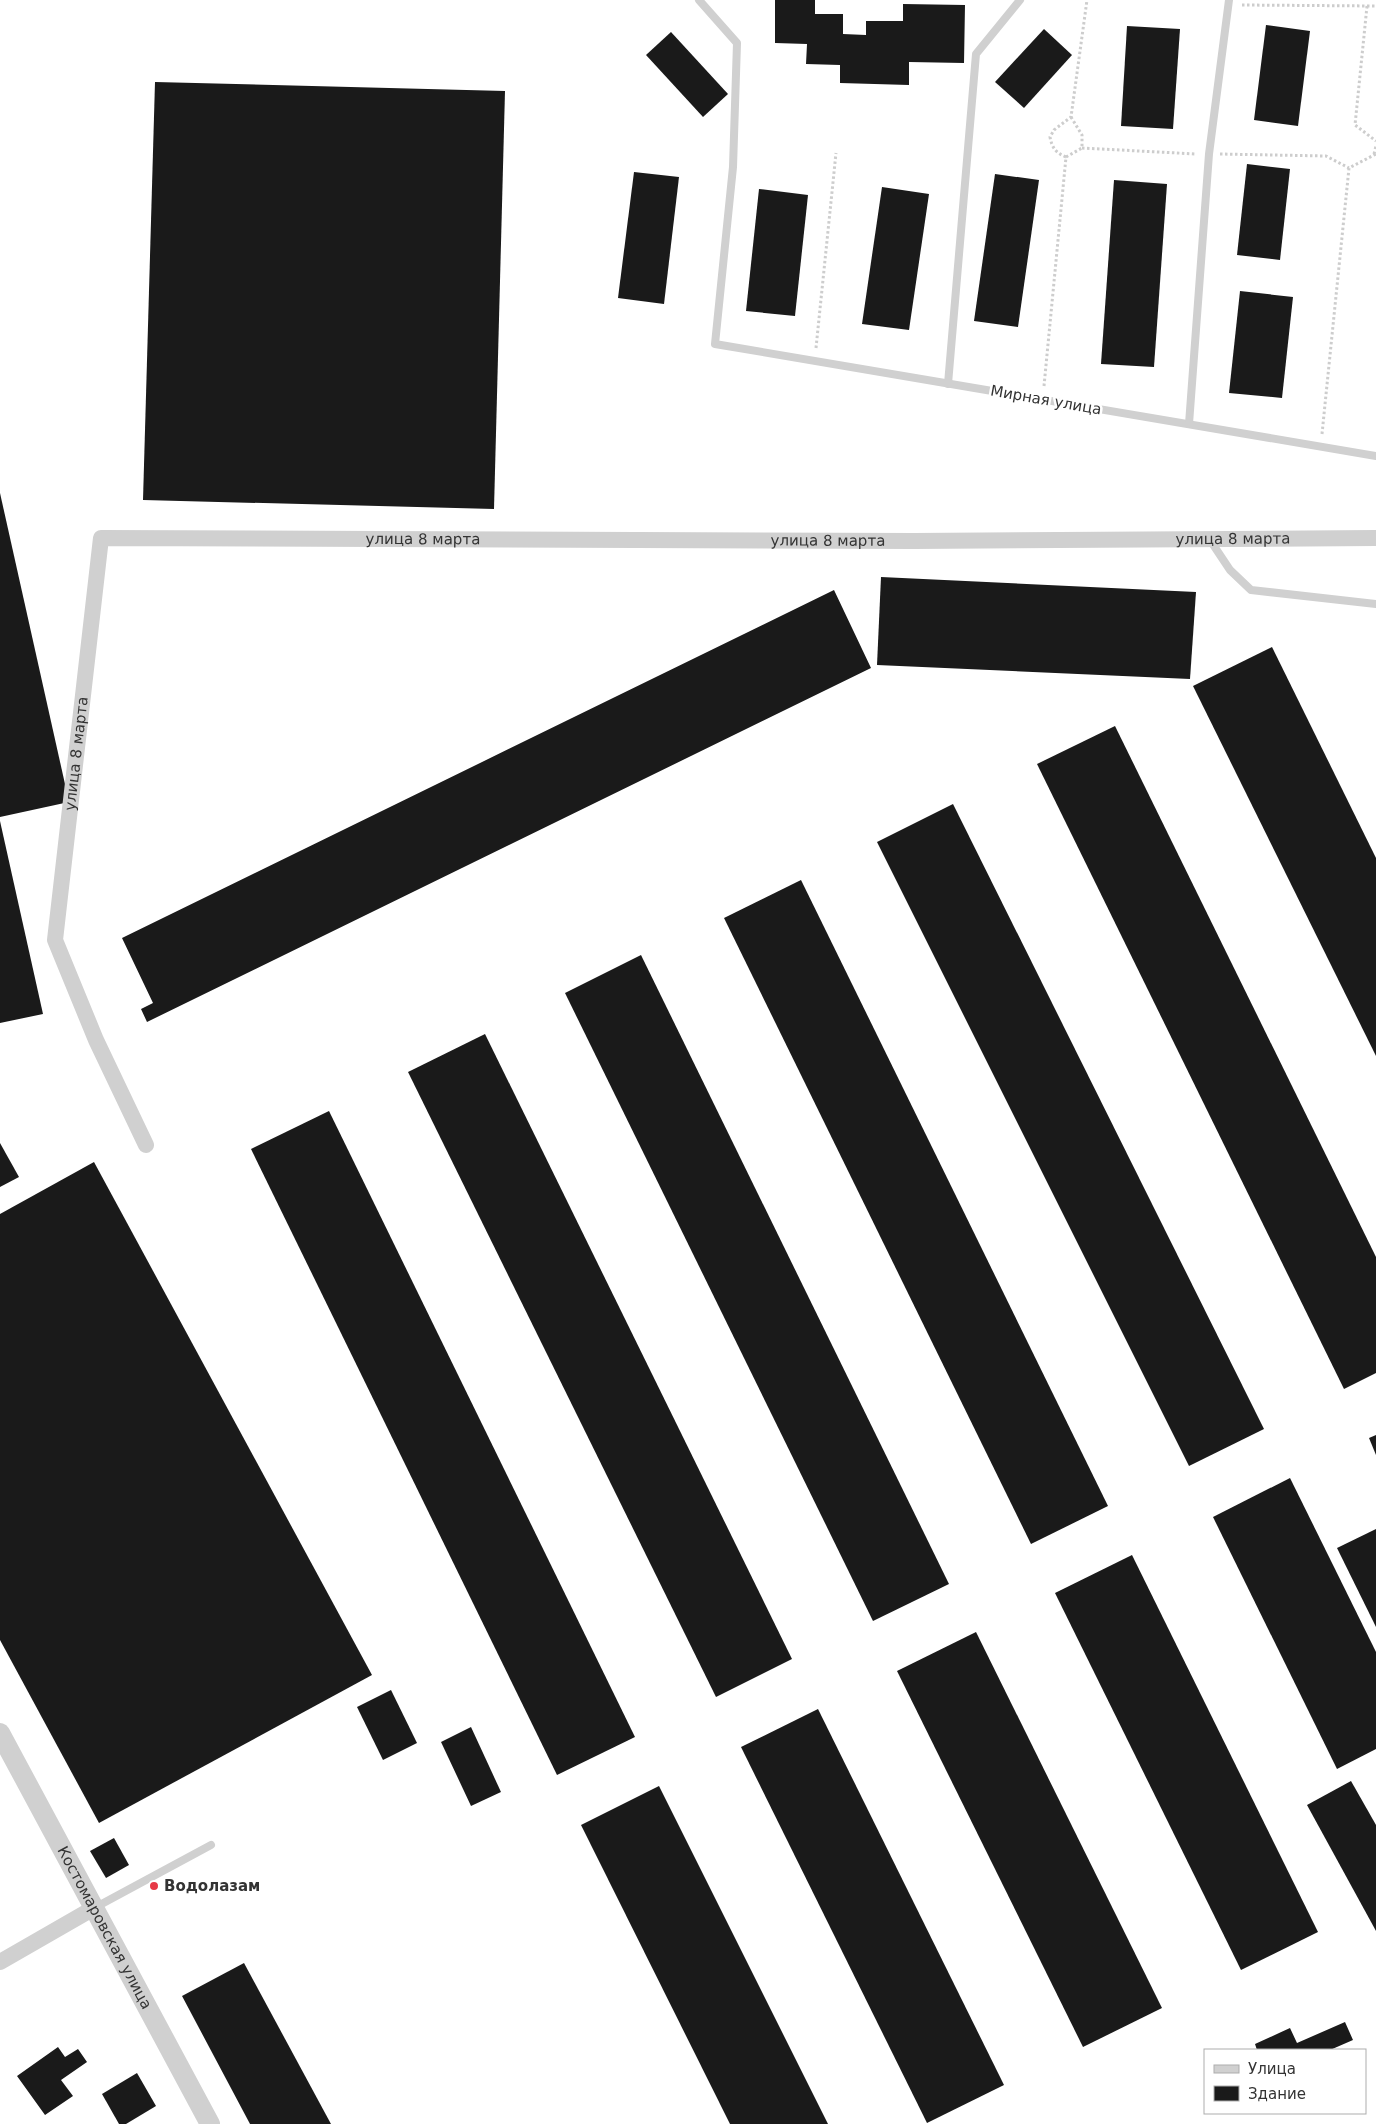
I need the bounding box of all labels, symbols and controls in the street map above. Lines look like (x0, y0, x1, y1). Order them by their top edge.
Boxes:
street label: Мирная улица (989, 381, 1103, 419)
street label: улица 8 марта (366, 530, 480, 548)
street label: улица 8 марта (1176, 530, 1290, 548)
street label: улица 8 марта (771, 531, 885, 550)
street label: улица 8 марта (61, 696, 92, 812)
street label: Костомаровская улица (54, 1843, 156, 2012)
place label: Водолазам (164, 1877, 260, 1895)
marker: Водолазам (148, 1880, 160, 1892)
legend (1204, 2049, 1366, 2114)
text: Улица (1248, 2060, 1296, 2078)
text: Здание (1248, 2085, 1306, 2103)

